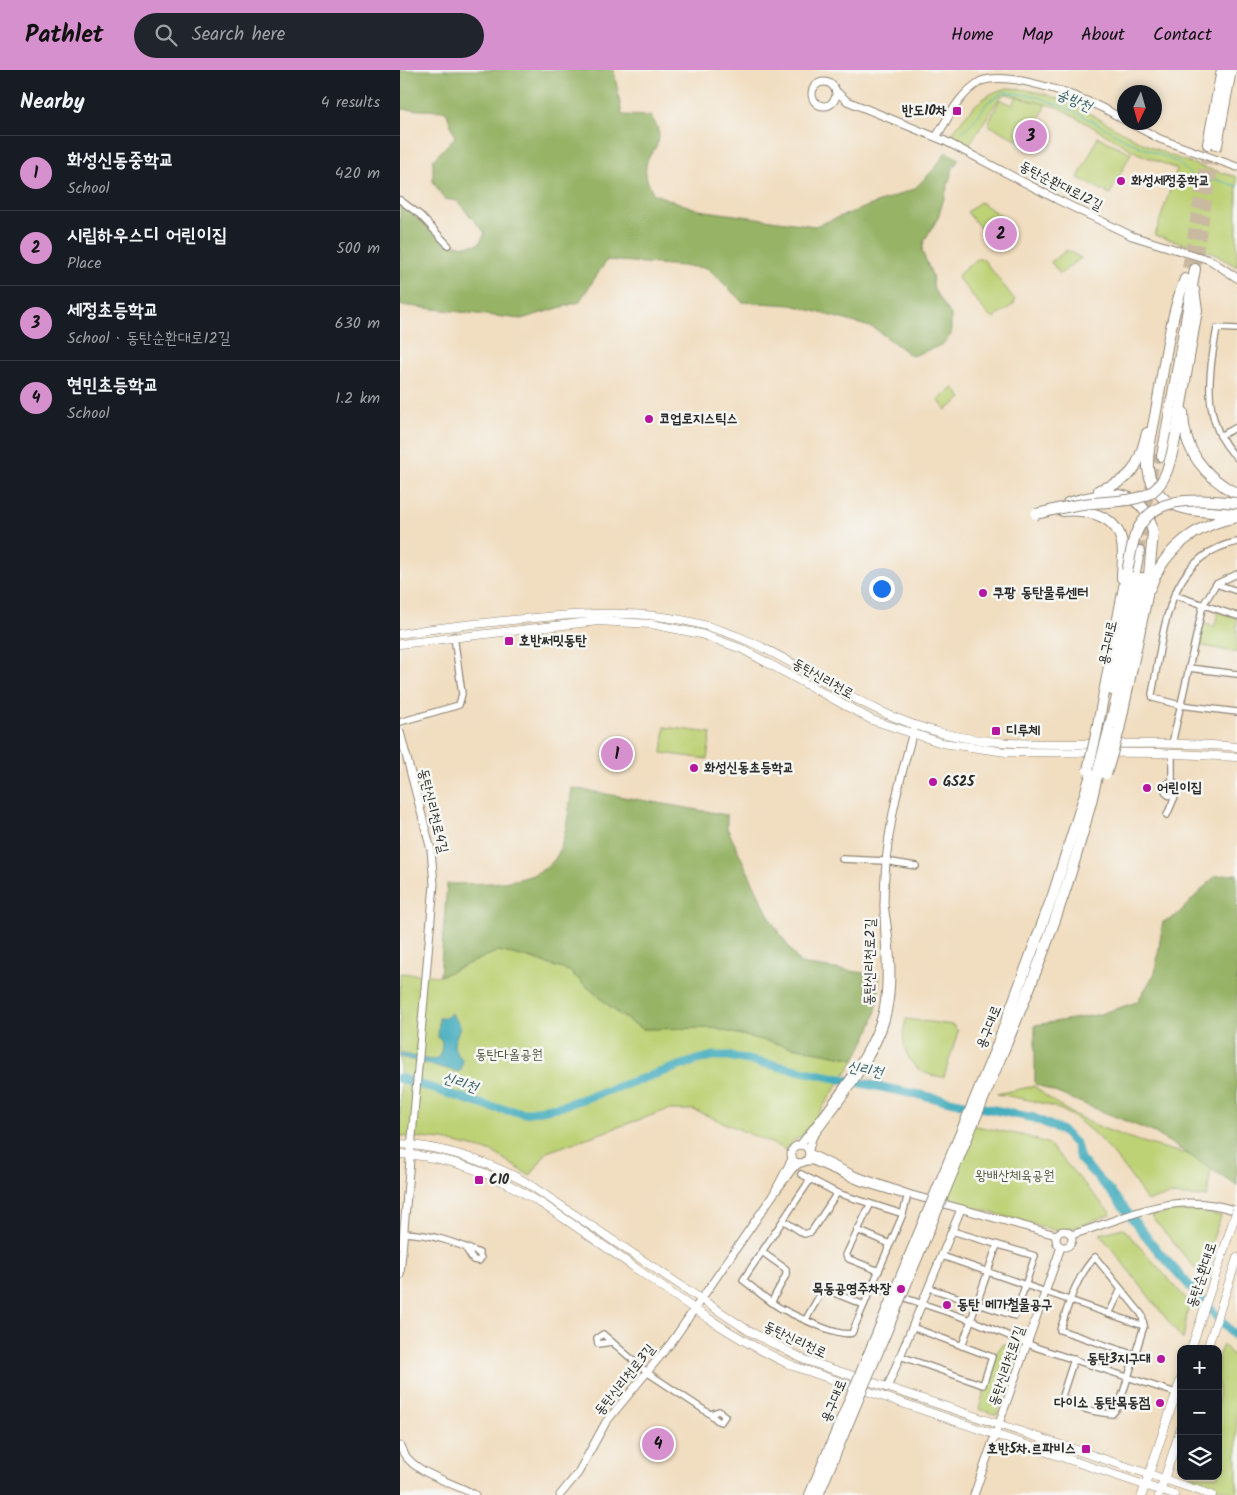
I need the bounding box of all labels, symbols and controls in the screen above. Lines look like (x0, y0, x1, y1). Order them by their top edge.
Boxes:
search box (134, 13, 484, 58)
text: Pathlet (25, 16, 104, 55)
text: Search here (192, 20, 285, 50)
icon: search (152, 21, 180, 49)
text: Home (951, 21, 994, 50)
text: Map (1022, 21, 1053, 50)
text: About (1081, 21, 1125, 50)
text: Contact (1153, 21, 1212, 50)
water label: 송방천 (1053, 83, 1097, 120)
north arrow (1117, 85, 1162, 130)
text: Nearby (20, 86, 85, 119)
text: 4 results (321, 90, 380, 115)
place label: 반도10차 (902, 100, 947, 122)
marker: 반도10차 (951, 105, 963, 117)
pin: 3 (1015, 117, 1047, 155)
text: 화성신동중학교 (67, 146, 174, 176)
street label: 동탄순환대로12길 (1015, 155, 1107, 217)
text: 1 (34, 161, 38, 186)
text: 420 m (335, 161, 380, 186)
place label: 화성세정중학교 (1131, 170, 1210, 192)
marker: 화성세정중학교 (1115, 175, 1127, 187)
text: School (67, 176, 110, 201)
pin: 2 (985, 215, 1017, 253)
text: 시립하우스디 어린이집 (67, 221, 227, 251)
text: 2 (31, 236, 41, 261)
text: 500 m (336, 236, 380, 261)
text: Place (67, 251, 101, 276)
text: 세정초등학교 (67, 296, 159, 326)
text: 3 (32, 311, 40, 336)
text: 630 m (335, 311, 380, 336)
text: School · 동탄순환대로12길 (67, 326, 231, 351)
text: 현민초등학교 (67, 371, 159, 401)
text: 4 (32, 386, 40, 411)
text: 1.2 km (335, 386, 380, 411)
text: School (67, 401, 110, 426)
place label: 코업로지스틱스 (659, 408, 738, 430)
marker: 코업로지스틱스 (643, 413, 655, 425)
your location (869, 576, 895, 602)
place label: 쿠팡 동탄물류센터 (993, 582, 1089, 604)
marker: 쿠팡 동탄물류센터 (977, 587, 989, 599)
street label: 용구대로 (1093, 619, 1123, 667)
place label: 호반써밋동탄 (519, 630, 587, 652)
marker: 호반써밋동탄 (503, 635, 515, 647)
street label: 동탄신리천로 (788, 653, 858, 705)
place label: 디루체 (1006, 720, 1041, 742)
marker: 디루체 (990, 725, 1002, 737)
pin: 1 (601, 735, 633, 773)
place label: 화성신동초등학교 (704, 757, 794, 779)
marker: 화성신동초등학교 (688, 762, 700, 774)
street label: 동탄신리천로4길 (412, 766, 454, 856)
place label: GS25 (943, 771, 976, 793)
marker: GS25 (927, 776, 939, 788)
place label: 어린이집 (1157, 777, 1202, 799)
marker: 어린이집 (1141, 782, 1153, 794)
street label: 동탄신리천로2길 (858, 918, 882, 1006)
street label: 용구대로 (970, 1002, 1008, 1052)
park label: 동탄다올공원 (475, 1044, 543, 1066)
water label: 신리천 (845, 1055, 887, 1086)
water label: 신리천 (439, 1066, 483, 1101)
park label: 왕배산체육공원 (976, 1165, 1054, 1187)
place label: C10 (489, 1169, 510, 1191)
marker: C10 (473, 1174, 485, 1186)
street label: 동탄순환대로 (1181, 1239, 1223, 1311)
place label: 목동공영주차장 (812, 1278, 892, 1300)
marker: 목동공영주차장 (895, 1283, 907, 1295)
place label: 동탄 메가철물공구 (957, 1294, 1053, 1316)
marker: 동탄 메가철물공구 (941, 1299, 953, 1311)
street label: 동탄신리천로 (760, 1316, 830, 1364)
street label: 동탄신리천로1길 (983, 1322, 1031, 1409)
street label: 동탄신리천로3길 (589, 1339, 661, 1421)
map controls (1177, 1345, 1222, 1480)
button: + (1177, 1345, 1222, 1390)
place label: 동탄3지구대 (1087, 1348, 1151, 1370)
marker: 동탄3지구대 (1155, 1353, 1167, 1365)
street label: 용구대로 (815, 1376, 853, 1426)
button: − (1177, 1390, 1222, 1435)
place label: 다이소 동탄목동점 (1053, 1392, 1151, 1414)
marker: 다이소 동탄목동점 (1154, 1397, 1166, 1409)
pin: 4 (642, 1425, 674, 1463)
button: layers (1177, 1435, 1222, 1480)
place label: 호반5차.르파비스 (987, 1438, 1076, 1460)
marker: 호반5차.르파비스 (1080, 1443, 1092, 1455)

